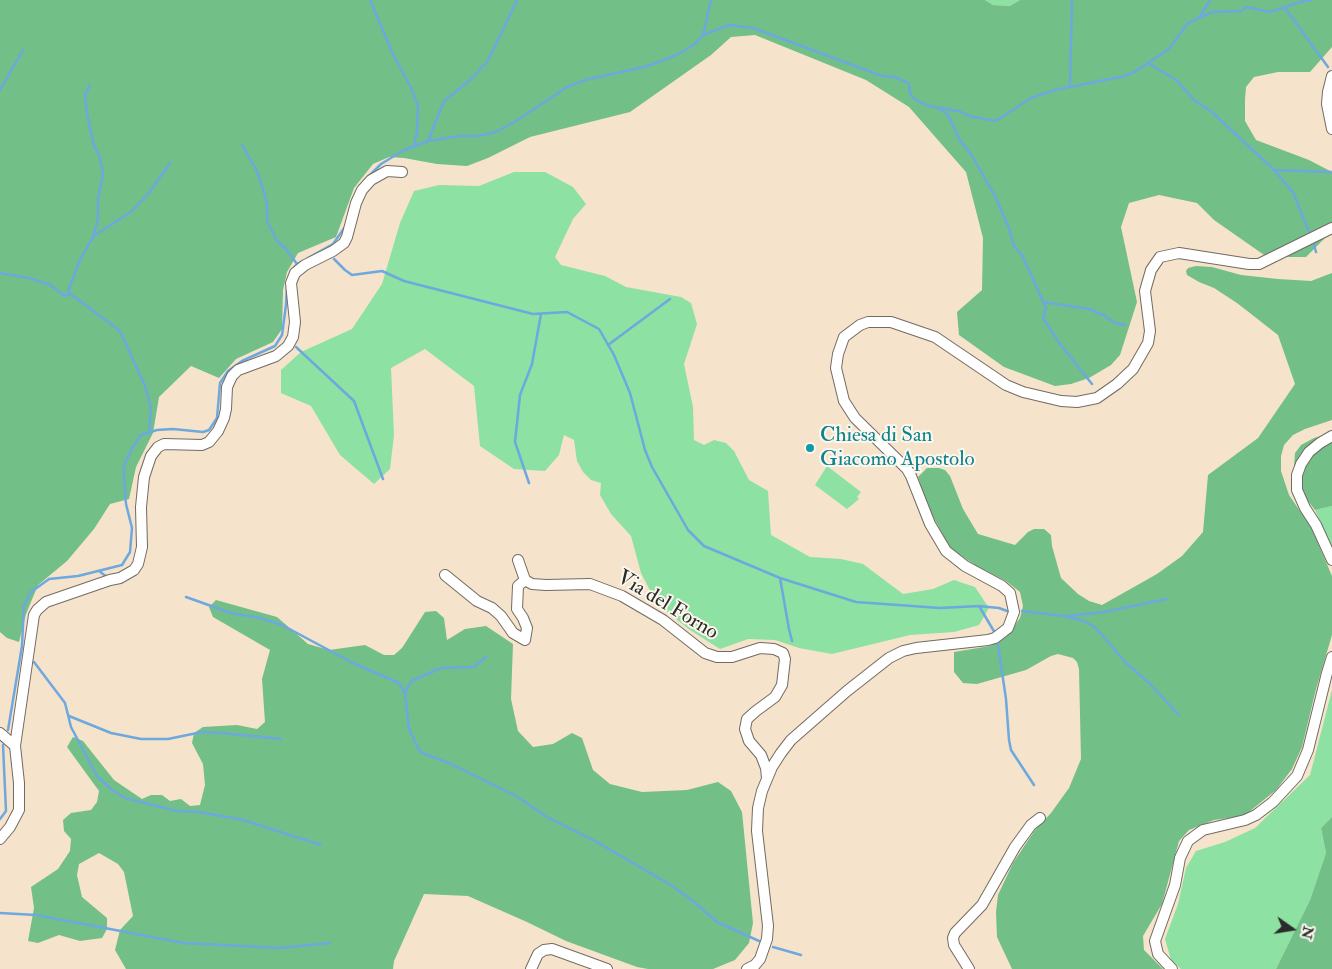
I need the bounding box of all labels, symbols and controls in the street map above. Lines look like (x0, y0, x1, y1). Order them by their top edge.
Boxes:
place label: Chiesa di San Giacomo Apostolo (820, 423, 975, 473)
marker: Chiesa di San Giacomo Apostolo (804, 442, 816, 454)
street label: Via del Forno (612, 566, 722, 646)
north arrow (1267, 904, 1317, 954)
text: N (1297, 924, 1317, 941)

